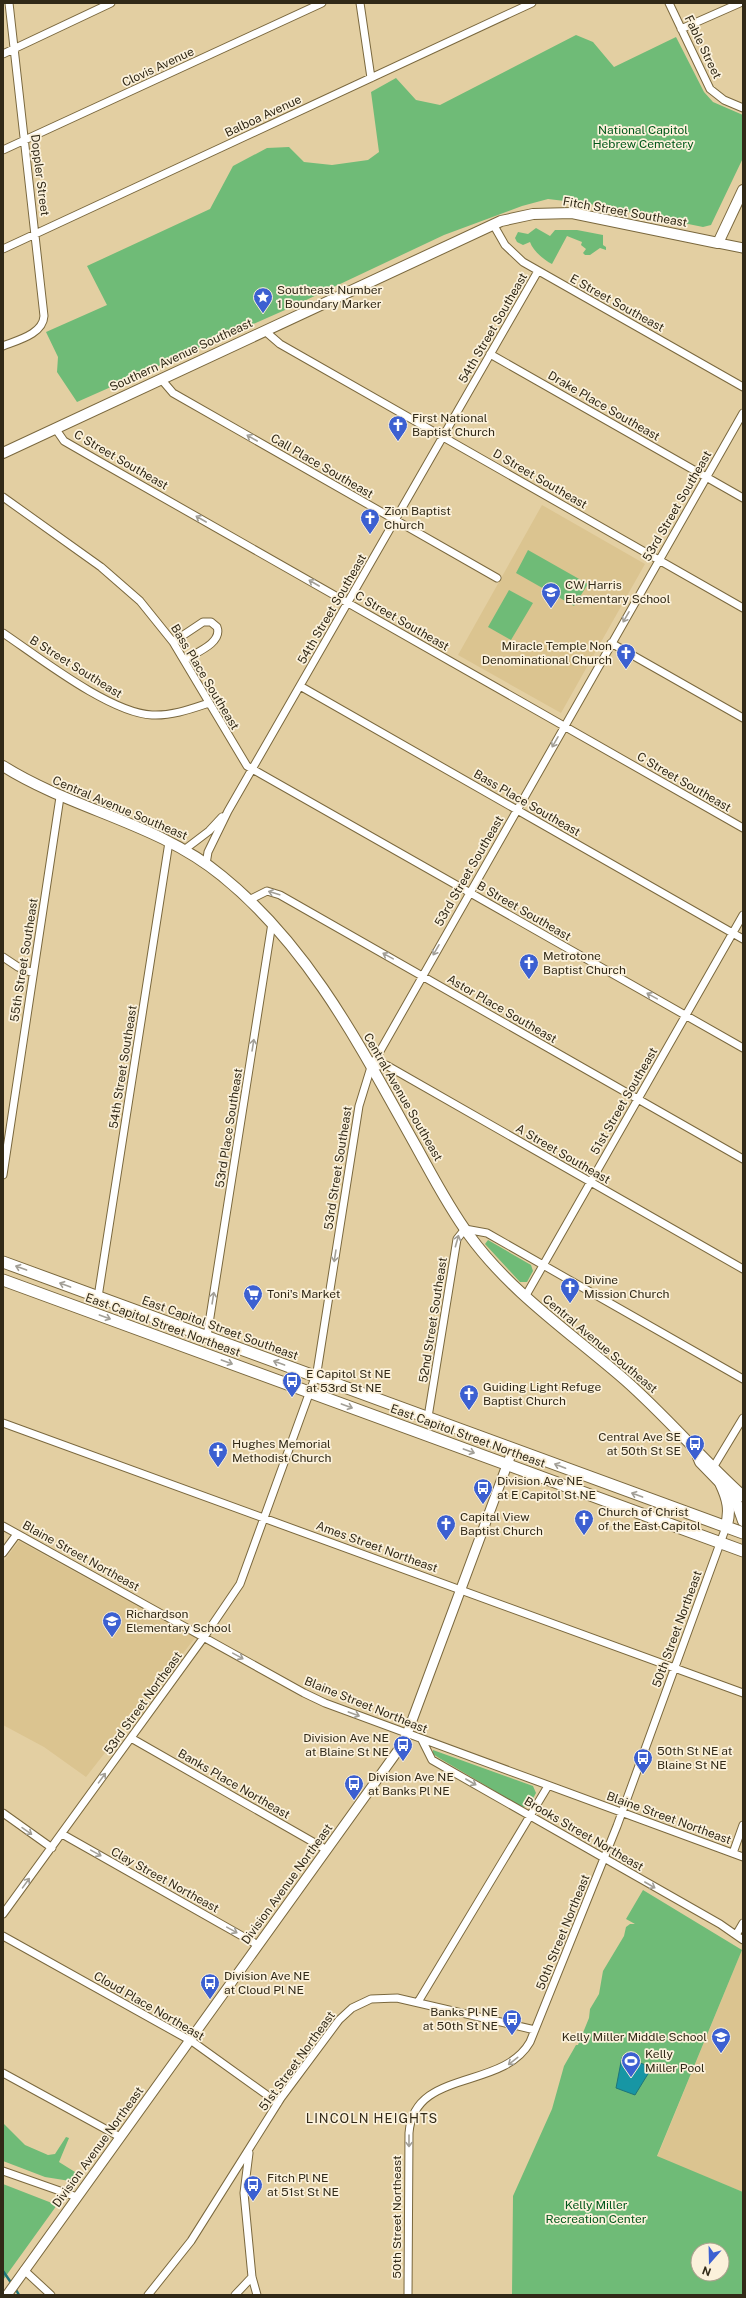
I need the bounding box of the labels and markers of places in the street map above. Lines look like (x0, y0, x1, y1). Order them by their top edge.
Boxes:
place label: Southeast Number 1 Boundary Marker (277, 283, 383, 311)
place icon: Southeast Number 1 Boundary Marker (252, 286, 274, 314)
place label: First National Baptist Church (412, 411, 495, 439)
church icon: First National Baptist Church (387, 414, 409, 442)
place label: Zion Baptist Church (384, 504, 451, 532)
church icon: Zion Baptist Church (359, 507, 381, 535)
place label: CW Harris Elementary School (565, 578, 671, 606)
school or university icon: CW Harris Elementary School (540, 581, 562, 609)
place label: Miracle Temple Non Denominational Church (482, 639, 612, 667)
church icon: Miracle Temple Non Denominational Church (615, 642, 637, 670)
place label: Metrotone Baptist Church (543, 949, 626, 977)
church icon: Metrotone Baptist Church (518, 952, 540, 980)
place label: Divine Mission Church (584, 1273, 670, 1301)
church icon: Divine Mission Church (559, 1276, 581, 1304)
supermarket icon: Toni's Market (242, 1283, 264, 1311)
place label: Toni's Market (267, 1287, 341, 1301)
place label: E Capitol St NE at 53rd St NE (306, 1367, 391, 1395)
bus stop icon: E Capitol St NE at 53rd St NE (281, 1370, 303, 1398)
place label: Guiding Light Refuge Baptist Church (483, 1380, 601, 1408)
church icon: Guiding Light Refuge Baptist Church (458, 1383, 480, 1411)
place label: Central Ave SE at 50th St SE (598, 1430, 681, 1458)
bus stop icon: Central Ave SE at 50th St SE (684, 1433, 706, 1461)
place label: Hughes Memorial Methodist Church (232, 1437, 331, 1465)
church icon: Hughes Memorial Methodist Church (207, 1440, 229, 1468)
place label: Division Ave NE at E Capitol St NE (497, 1474, 596, 1502)
bus stop icon: Division Ave NE at E Capitol St NE (472, 1477, 494, 1505)
place label: Church of Christ of the East Capitol (598, 1505, 701, 1533)
church icon: Church of Christ of the East Capitol (573, 1508, 595, 1536)
place label: Capital View Baptist Church (460, 1510, 543, 1538)
church icon: Capital View Baptist Church (435, 1513, 457, 1541)
place label: Richardson Elementary School (126, 1607, 232, 1635)
school or university icon: Richardson Elementary School (101, 1610, 123, 1638)
place label: Division Ave NE at Blaine St NE (303, 1731, 389, 1759)
bus stop icon: Division Ave NE at Blaine St NE (392, 1734, 414, 1762)
place label: 50th St NE at Blaine St NE (657, 1744, 733, 1772)
bus stop icon: 50th St NE at Blaine St NE (632, 1747, 654, 1775)
place label: Division Ave NE at Banks Pl NE (368, 1770, 454, 1798)
bus stop icon: Division Ave NE at Banks Pl NE (343, 1773, 365, 1801)
place label: Division Ave NE at Cloud Pl NE (224, 1969, 310, 1997)
bus stop icon: Division Ave NE at Cloud Pl NE (199, 1972, 221, 2000)
place label: Banks Pl NE at 50th St NE (423, 2005, 498, 2033)
bus stop icon: Banks Pl NE at 50th St NE (501, 2008, 523, 2036)
school or university icon: Kelly Miller Middle School (710, 2026, 732, 2054)
place label: Kelly Miller Middle School (562, 2030, 707, 2044)
place label: Kelly Miller Pool (645, 2047, 705, 2075)
sports icon: Kelly Miller Pool (620, 2050, 642, 2078)
place label: Fitch Pl NE at 51st St NE (267, 2171, 339, 2199)
bus stop icon: Fitch Pl NE at 51st St NE (242, 2174, 264, 2202)

